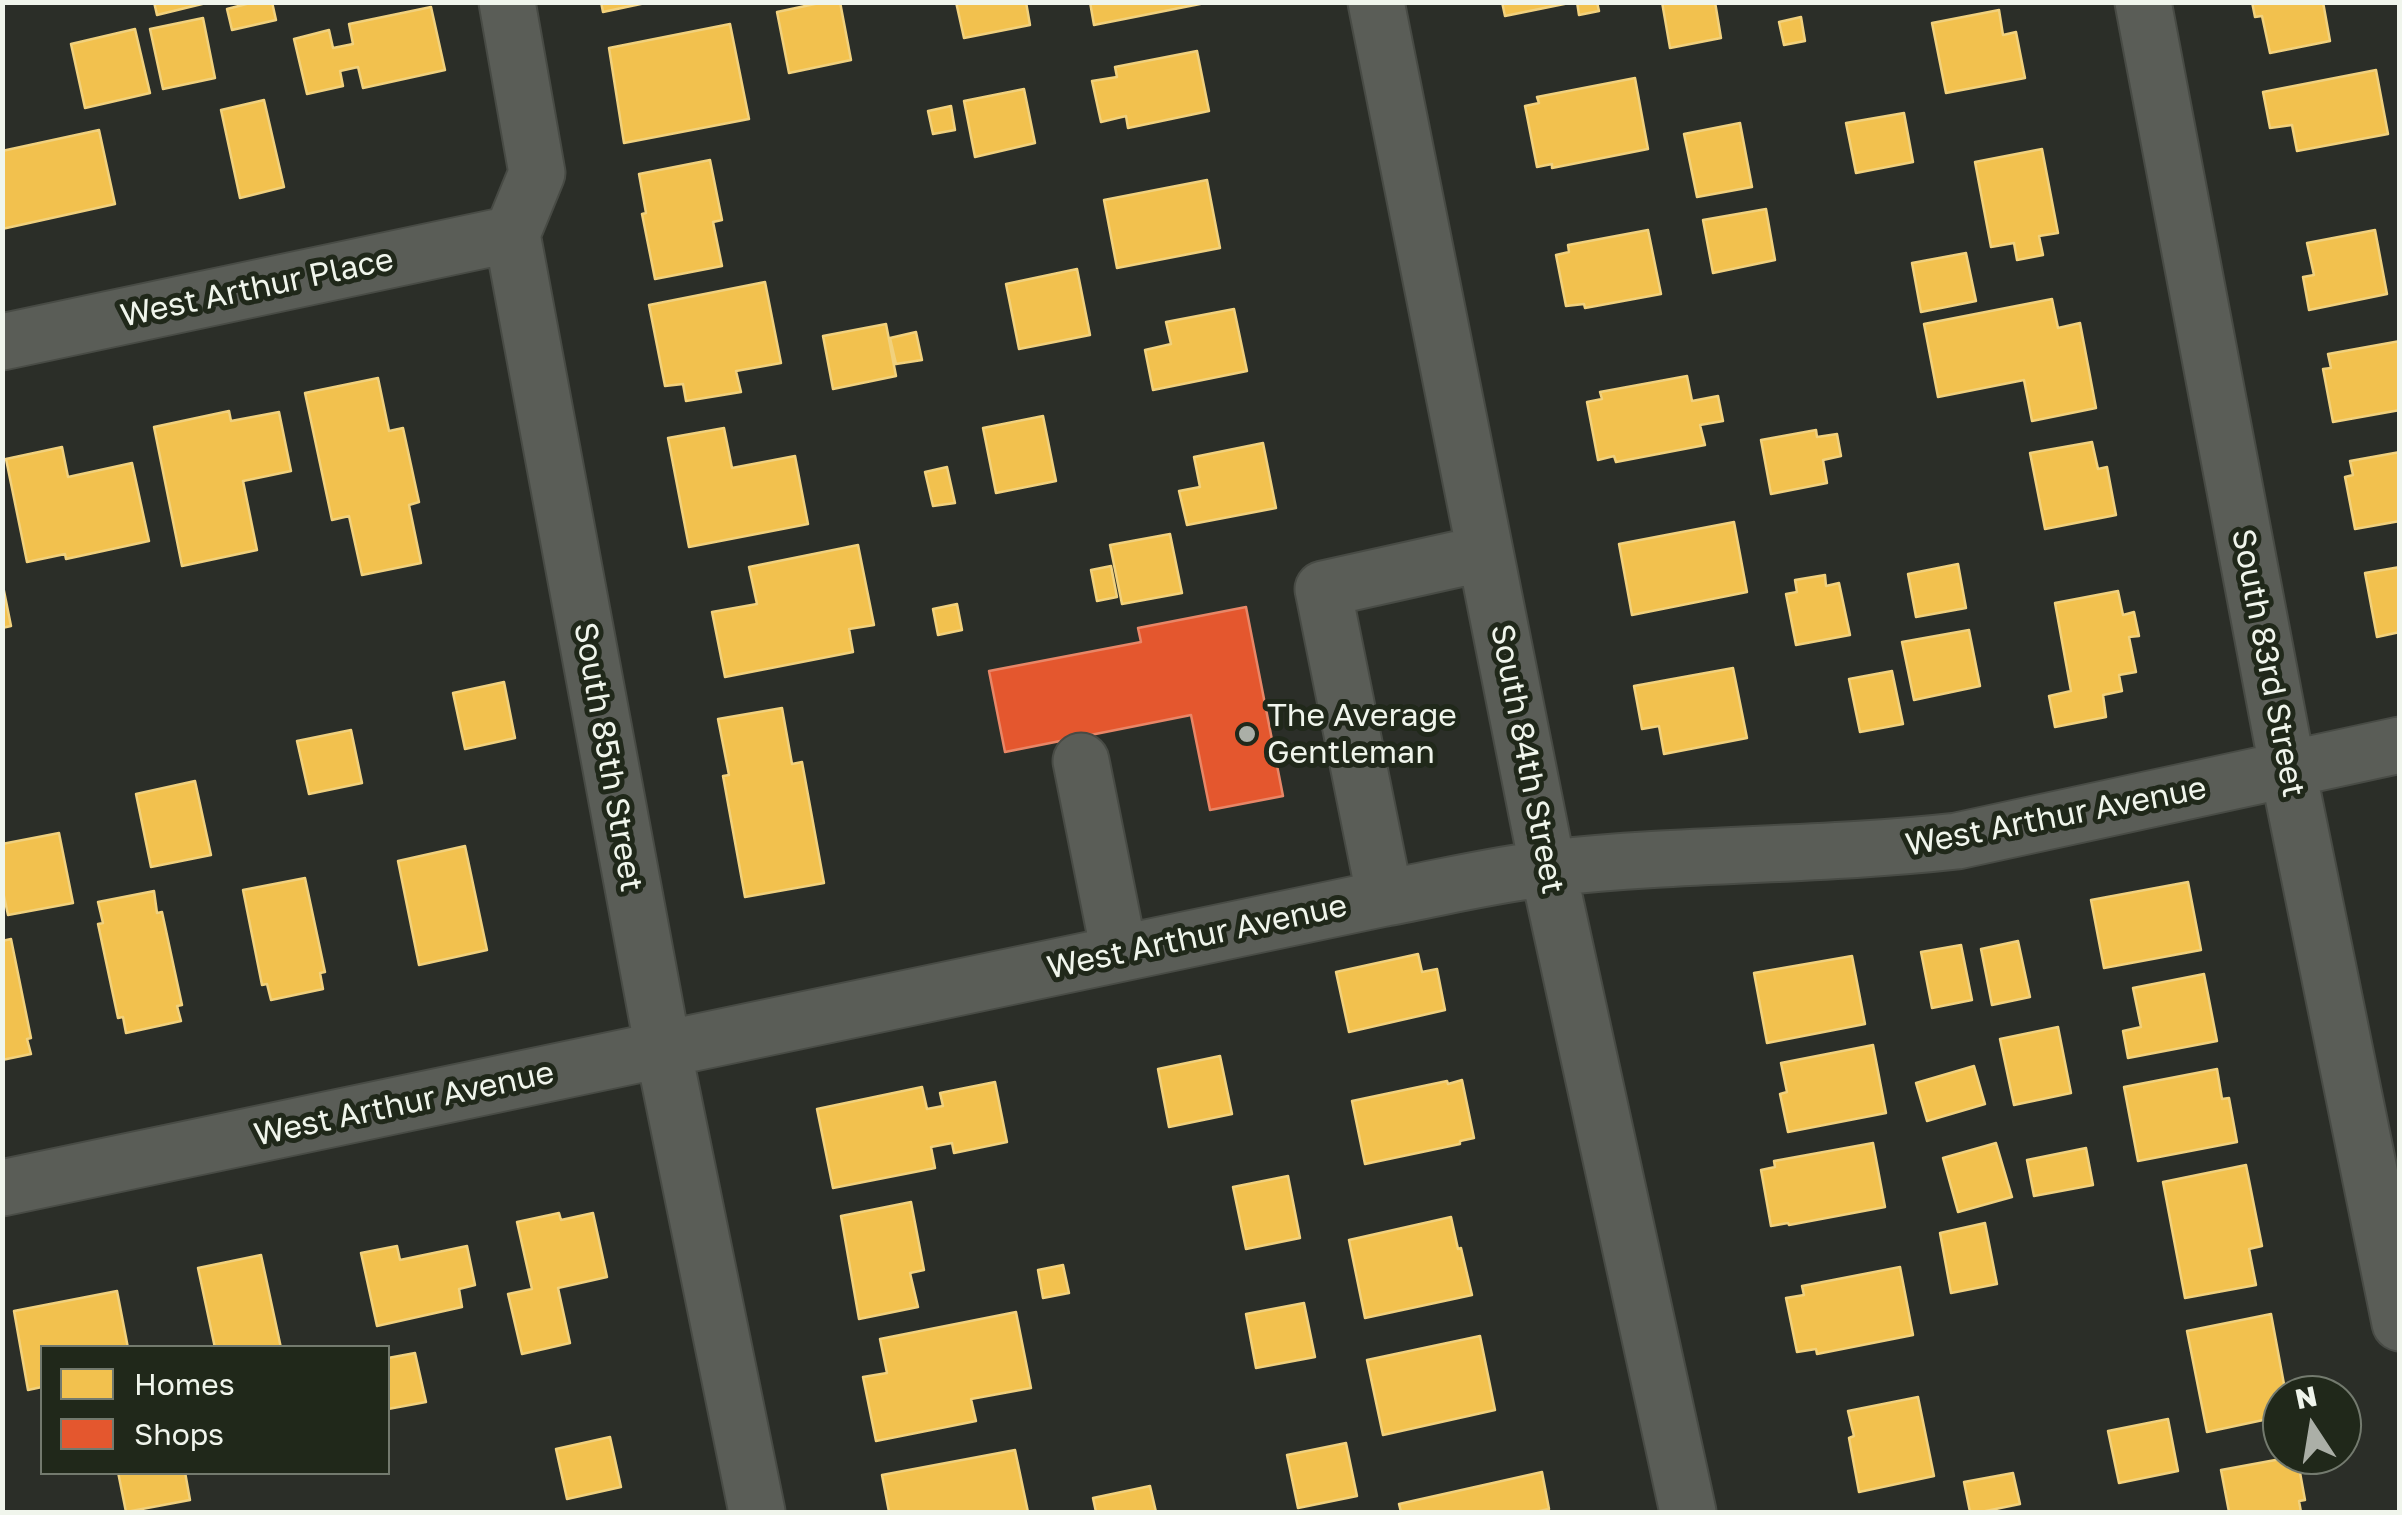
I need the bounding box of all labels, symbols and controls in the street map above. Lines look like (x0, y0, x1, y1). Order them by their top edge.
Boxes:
street label: West Arthur Place (117, 240, 397, 336)
street label: South 83rd Street (2223, 526, 2313, 800)
street label: South 85th Street (565, 619, 651, 895)
street label: South 84th Street (1482, 621, 1572, 897)
place label: The Average Gentleman (1267, 697, 1457, 772)
marker: The Average Gentleman (1236, 723, 1258, 745)
street label: West Arthur Avenue (1902, 769, 2210, 865)
street label: West Arthur Avenue (1044, 886, 1350, 988)
street label: West Arthur Avenue (251, 1053, 557, 1155)
legend (40, 1345, 390, 1475)
text: Homes (134, 1366, 235, 1402)
north arrow (2262, 1375, 2362, 1475)
text: N (2292, 1379, 2320, 1415)
text: Shops (134, 1416, 224, 1452)

